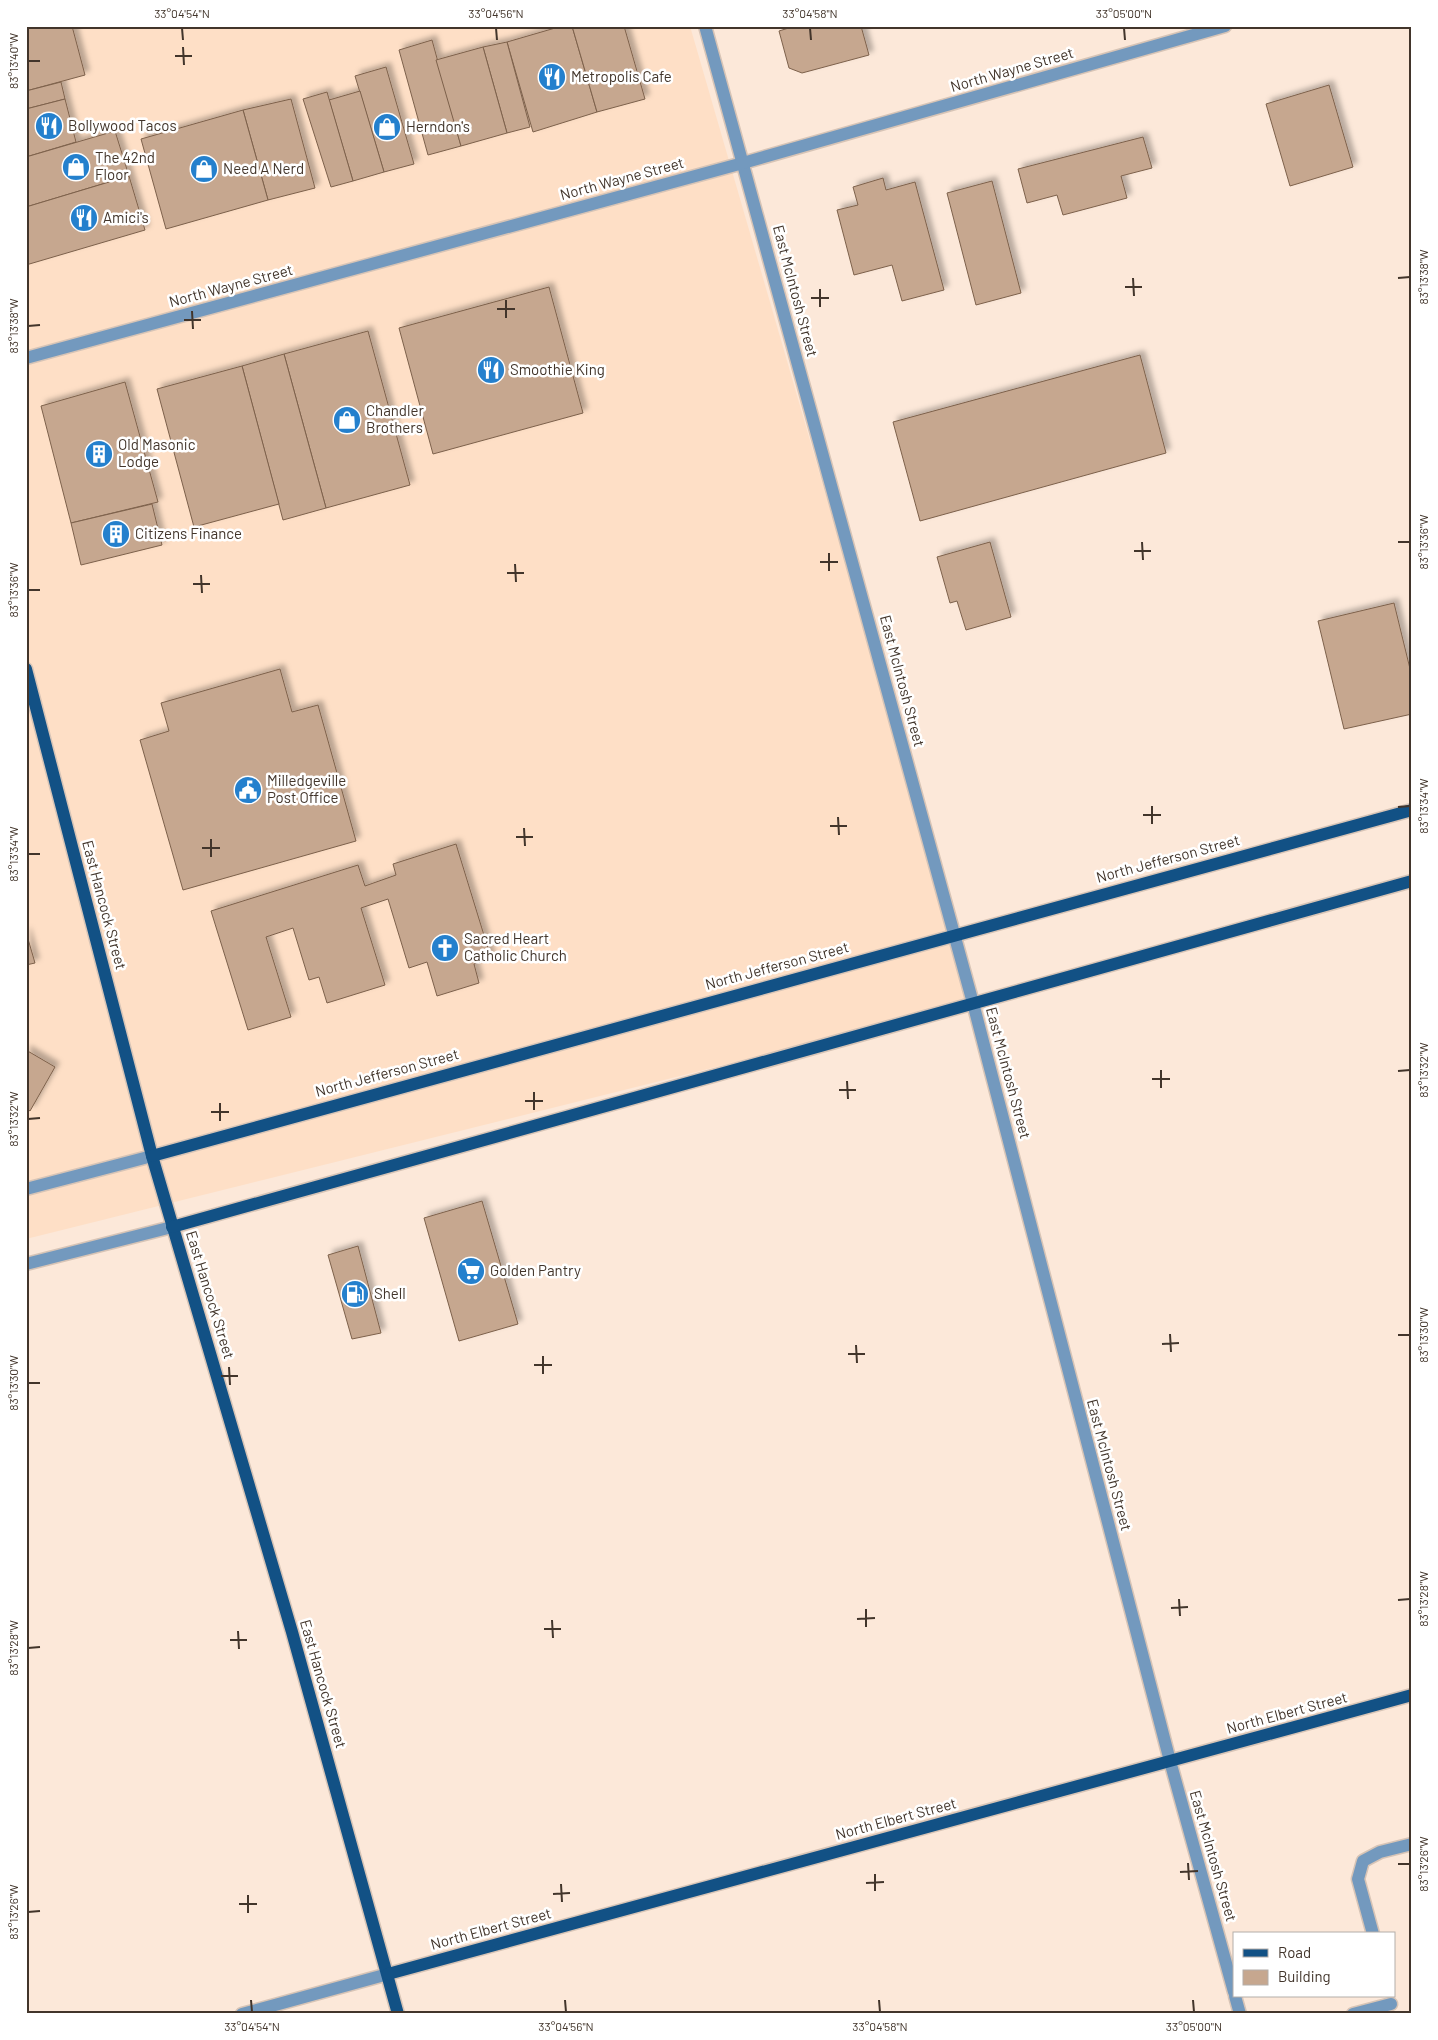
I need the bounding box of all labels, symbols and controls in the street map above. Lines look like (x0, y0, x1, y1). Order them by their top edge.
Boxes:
text: 33°04'54"N (154, 6, 210, 20)
text: 33°04'56"N (468, 6, 524, 20)
text: 33°04'58"N (782, 6, 838, 20)
text: 33°05'00"N (1096, 6, 1152, 20)
text: 83°13'40"W (6, 33, 20, 89)
street label: North Wayne Street (948, 43, 1075, 95)
restaurant icon: Metropolis Cafe (537, 62, 567, 92)
place label: Metropolis Cafe (571, 67, 672, 85)
restaurant icon: Bollywood Tacos (34, 111, 64, 141)
shop icon: Herndon's (372, 112, 402, 142)
place label: Bollywood Tacos (68, 116, 177, 134)
place label: Herndon's (406, 117, 470, 135)
place label: The 42nd Floor (95, 148, 155, 183)
shop icon: The 42nd Floor (61, 152, 91, 182)
street label: North Wayne Street (558, 153, 686, 203)
shop icon: Need A Nerd (189, 154, 219, 184)
place label: Need A Nerd (223, 159, 304, 177)
restaurant icon: Amici's (69, 203, 99, 233)
place label: Amici's (103, 208, 149, 226)
street label: East McIntosh Street (770, 223, 822, 359)
text: 83°13'38"W (1416, 249, 1430, 305)
street label: North Wayne Street (167, 260, 295, 310)
text: 83°13'38"W (6, 298, 20, 354)
restaurant icon: Smoothie King (476, 355, 506, 385)
place label: Smoothie King (510, 360, 605, 378)
place label: Chandler Brothers (366, 401, 424, 436)
shop icon: Chandler Brothers (332, 405, 362, 435)
place label: Old Masonic Lodge (118, 435, 196, 470)
building icon: Old Masonic Lodge (84, 439, 114, 469)
text: 83°13'36"W (1416, 514, 1430, 570)
building icon: Citizens Finance (101, 519, 131, 549)
place label: Citizens Finance (135, 524, 242, 542)
text: 83°13'36"W (6, 562, 20, 618)
street label: East McIntosh Street (877, 613, 929, 749)
place label: Milledgeville Post Office (267, 771, 346, 806)
public building icon: Milledgeville Post Office (233, 775, 263, 805)
text: 83°13'34"W (1416, 778, 1430, 834)
text: 83°13'34"W (6, 826, 20, 882)
street label: North Jefferson Street (1094, 830, 1241, 886)
street label: East Hancock Street (79, 838, 131, 971)
place label: Sacred Heart Catholic Church (464, 929, 567, 964)
church icon: Sacred Heart Catholic Church (430, 933, 460, 963)
street label: North Jefferson Street (703, 937, 850, 993)
street label: East McIntosh Street (983, 1005, 1035, 1141)
text: 83°13'32"W (1416, 1042, 1430, 1098)
street label: North Jefferson Street (313, 1044, 460, 1100)
text: 83°13'32"W (6, 1091, 20, 1147)
street label: East Hancock Street (183, 1228, 239, 1361)
supermarket icon: Golden Pantry (456, 1256, 486, 1286)
place label: Golden Pantry (490, 1261, 581, 1279)
fuel station icon: Shell (340, 1279, 370, 1309)
place label: Shell (374, 1284, 406, 1302)
text: 83°13'30"W (1416, 1307, 1430, 1363)
text: 83°13'30"W (6, 1355, 20, 1411)
street label: East McIntosh Street (1084, 1397, 1136, 1533)
text: 83°13'28"W (1416, 1571, 1430, 1627)
street label: East Hancock Street (297, 1617, 351, 1750)
text: 83°13'28"W (6, 1620, 20, 1676)
street label: North Elbert Street (1224, 1687, 1349, 1737)
street label: East McIntosh Street (1187, 1788, 1241, 1923)
street label: North Elbert Street (833, 1793, 958, 1843)
text: 83°13'26"W (1416, 1836, 1430, 1892)
text: 83°13'26"W (6, 1884, 20, 1940)
street label: North Elbert Street (428, 1903, 553, 1953)
legend (1233, 1932, 1396, 1998)
text: Road (1278, 1943, 1311, 1961)
text: Building (1278, 1967, 1331, 1985)
text: 33°04'54"N (224, 2019, 280, 2033)
text: 33°04'56"N (538, 2019, 594, 2033)
text: 33°04'58"N (852, 2019, 908, 2033)
text: 33°05'00"N (1166, 2019, 1222, 2033)

